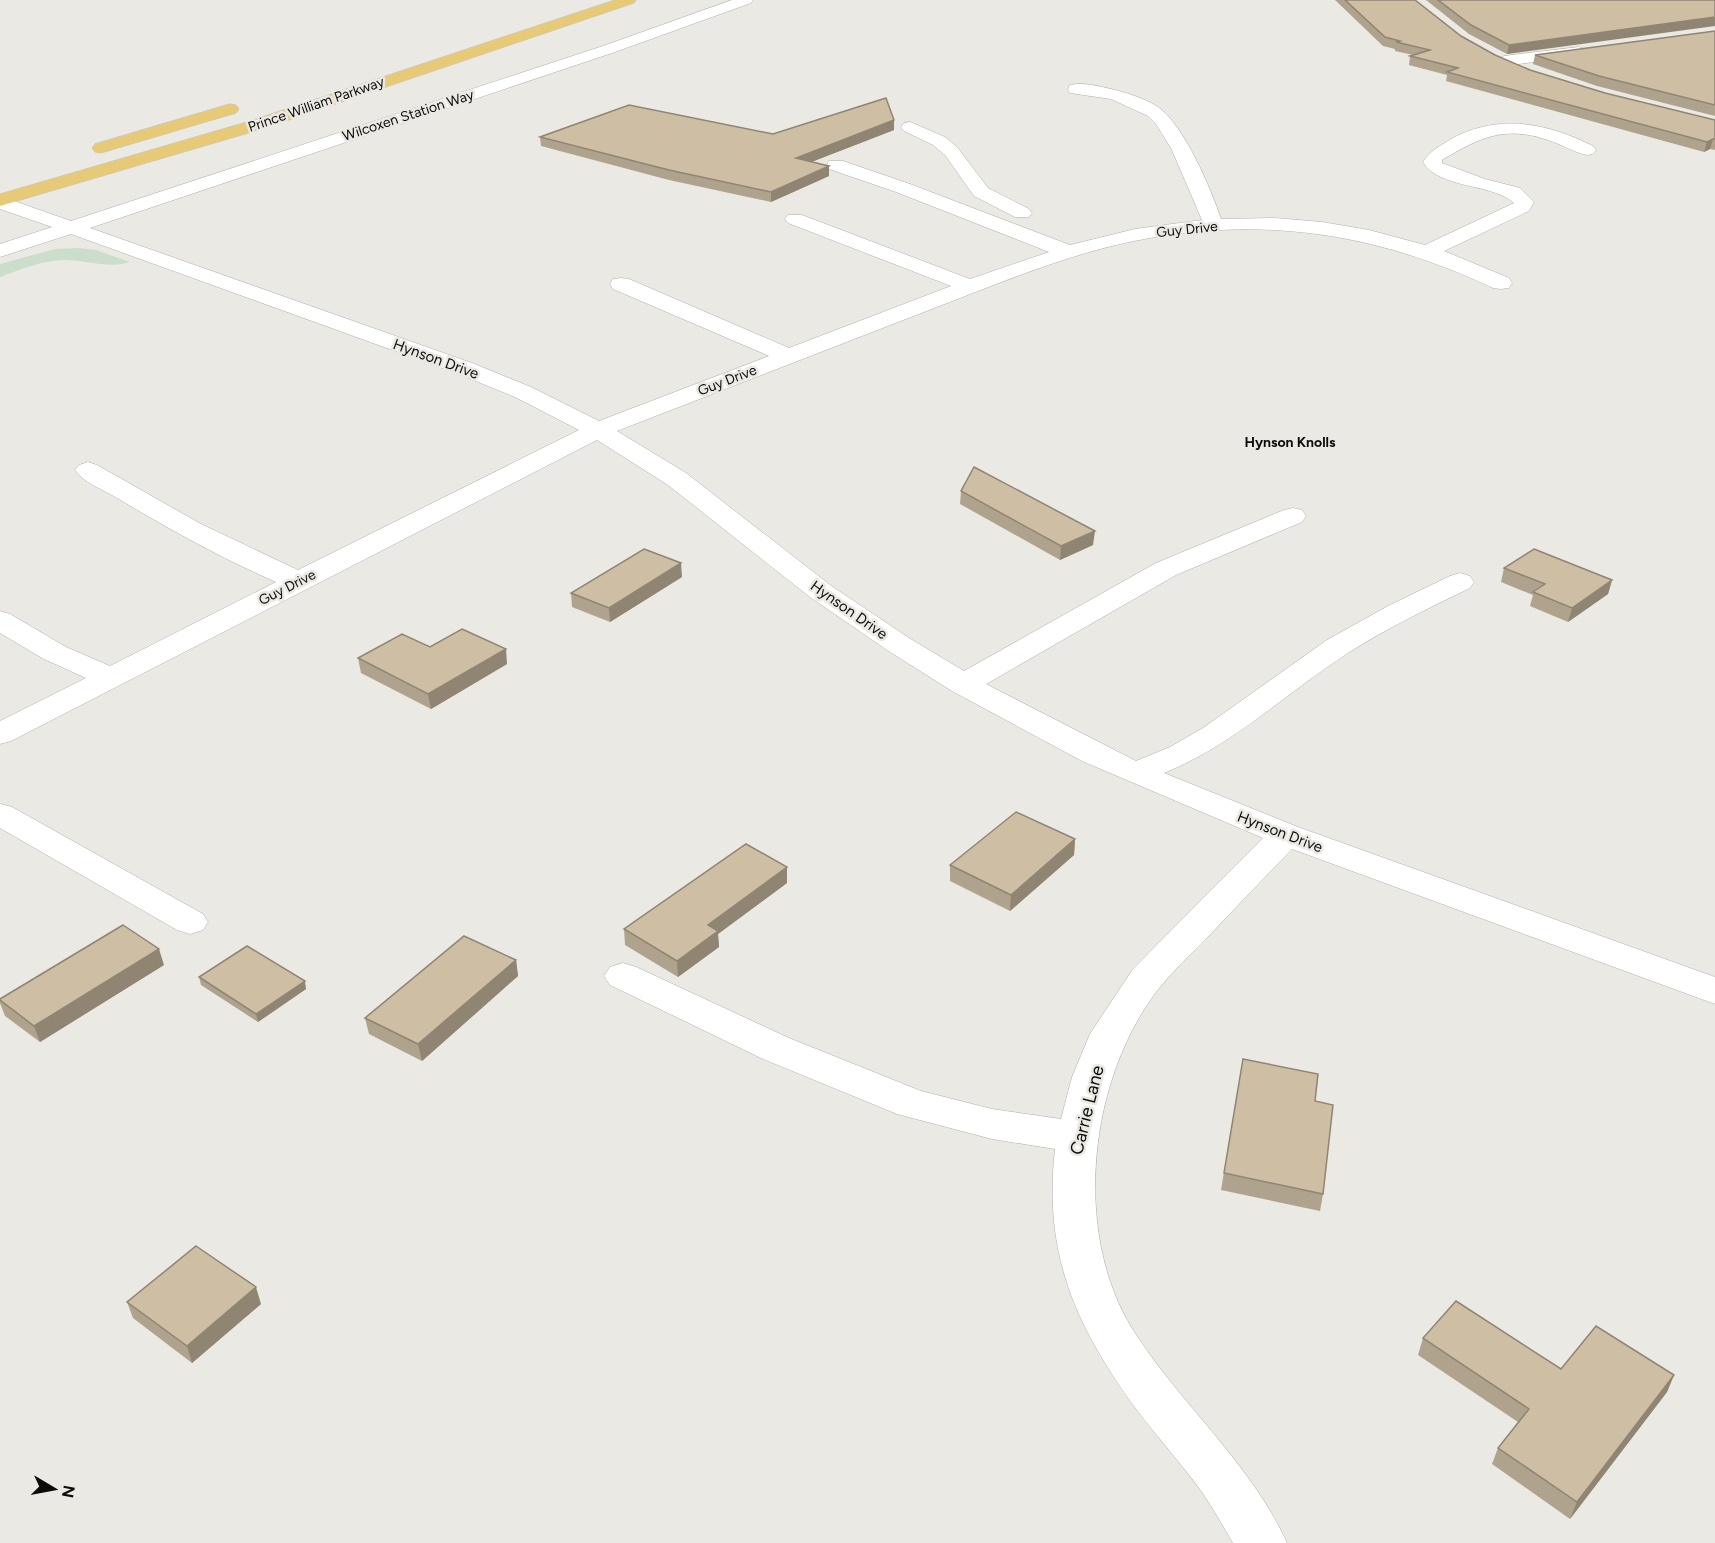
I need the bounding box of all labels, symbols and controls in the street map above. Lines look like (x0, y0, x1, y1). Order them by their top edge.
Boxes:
street label: Prince William Parkway (246, 73, 387, 136)
street label: Wilcoxen Station Way (340, 86, 477, 145)
street label: Guy Drive (1156, 218, 1219, 241)
street label: Hynson Drive (391, 335, 481, 383)
street label: Guy Drive (695, 361, 759, 399)
district label: Hynson Knolls (1244, 434, 1336, 451)
street label: Guy Drive (256, 566, 319, 609)
street label: Hynson Drive (807, 577, 891, 643)
street label: Hynson Drive (1235, 807, 1325, 857)
street label: Carrie Lane (1065, 1063, 1109, 1157)
north arrow (24, 1459, 84, 1519)
text: N (58, 1484, 79, 1499)

